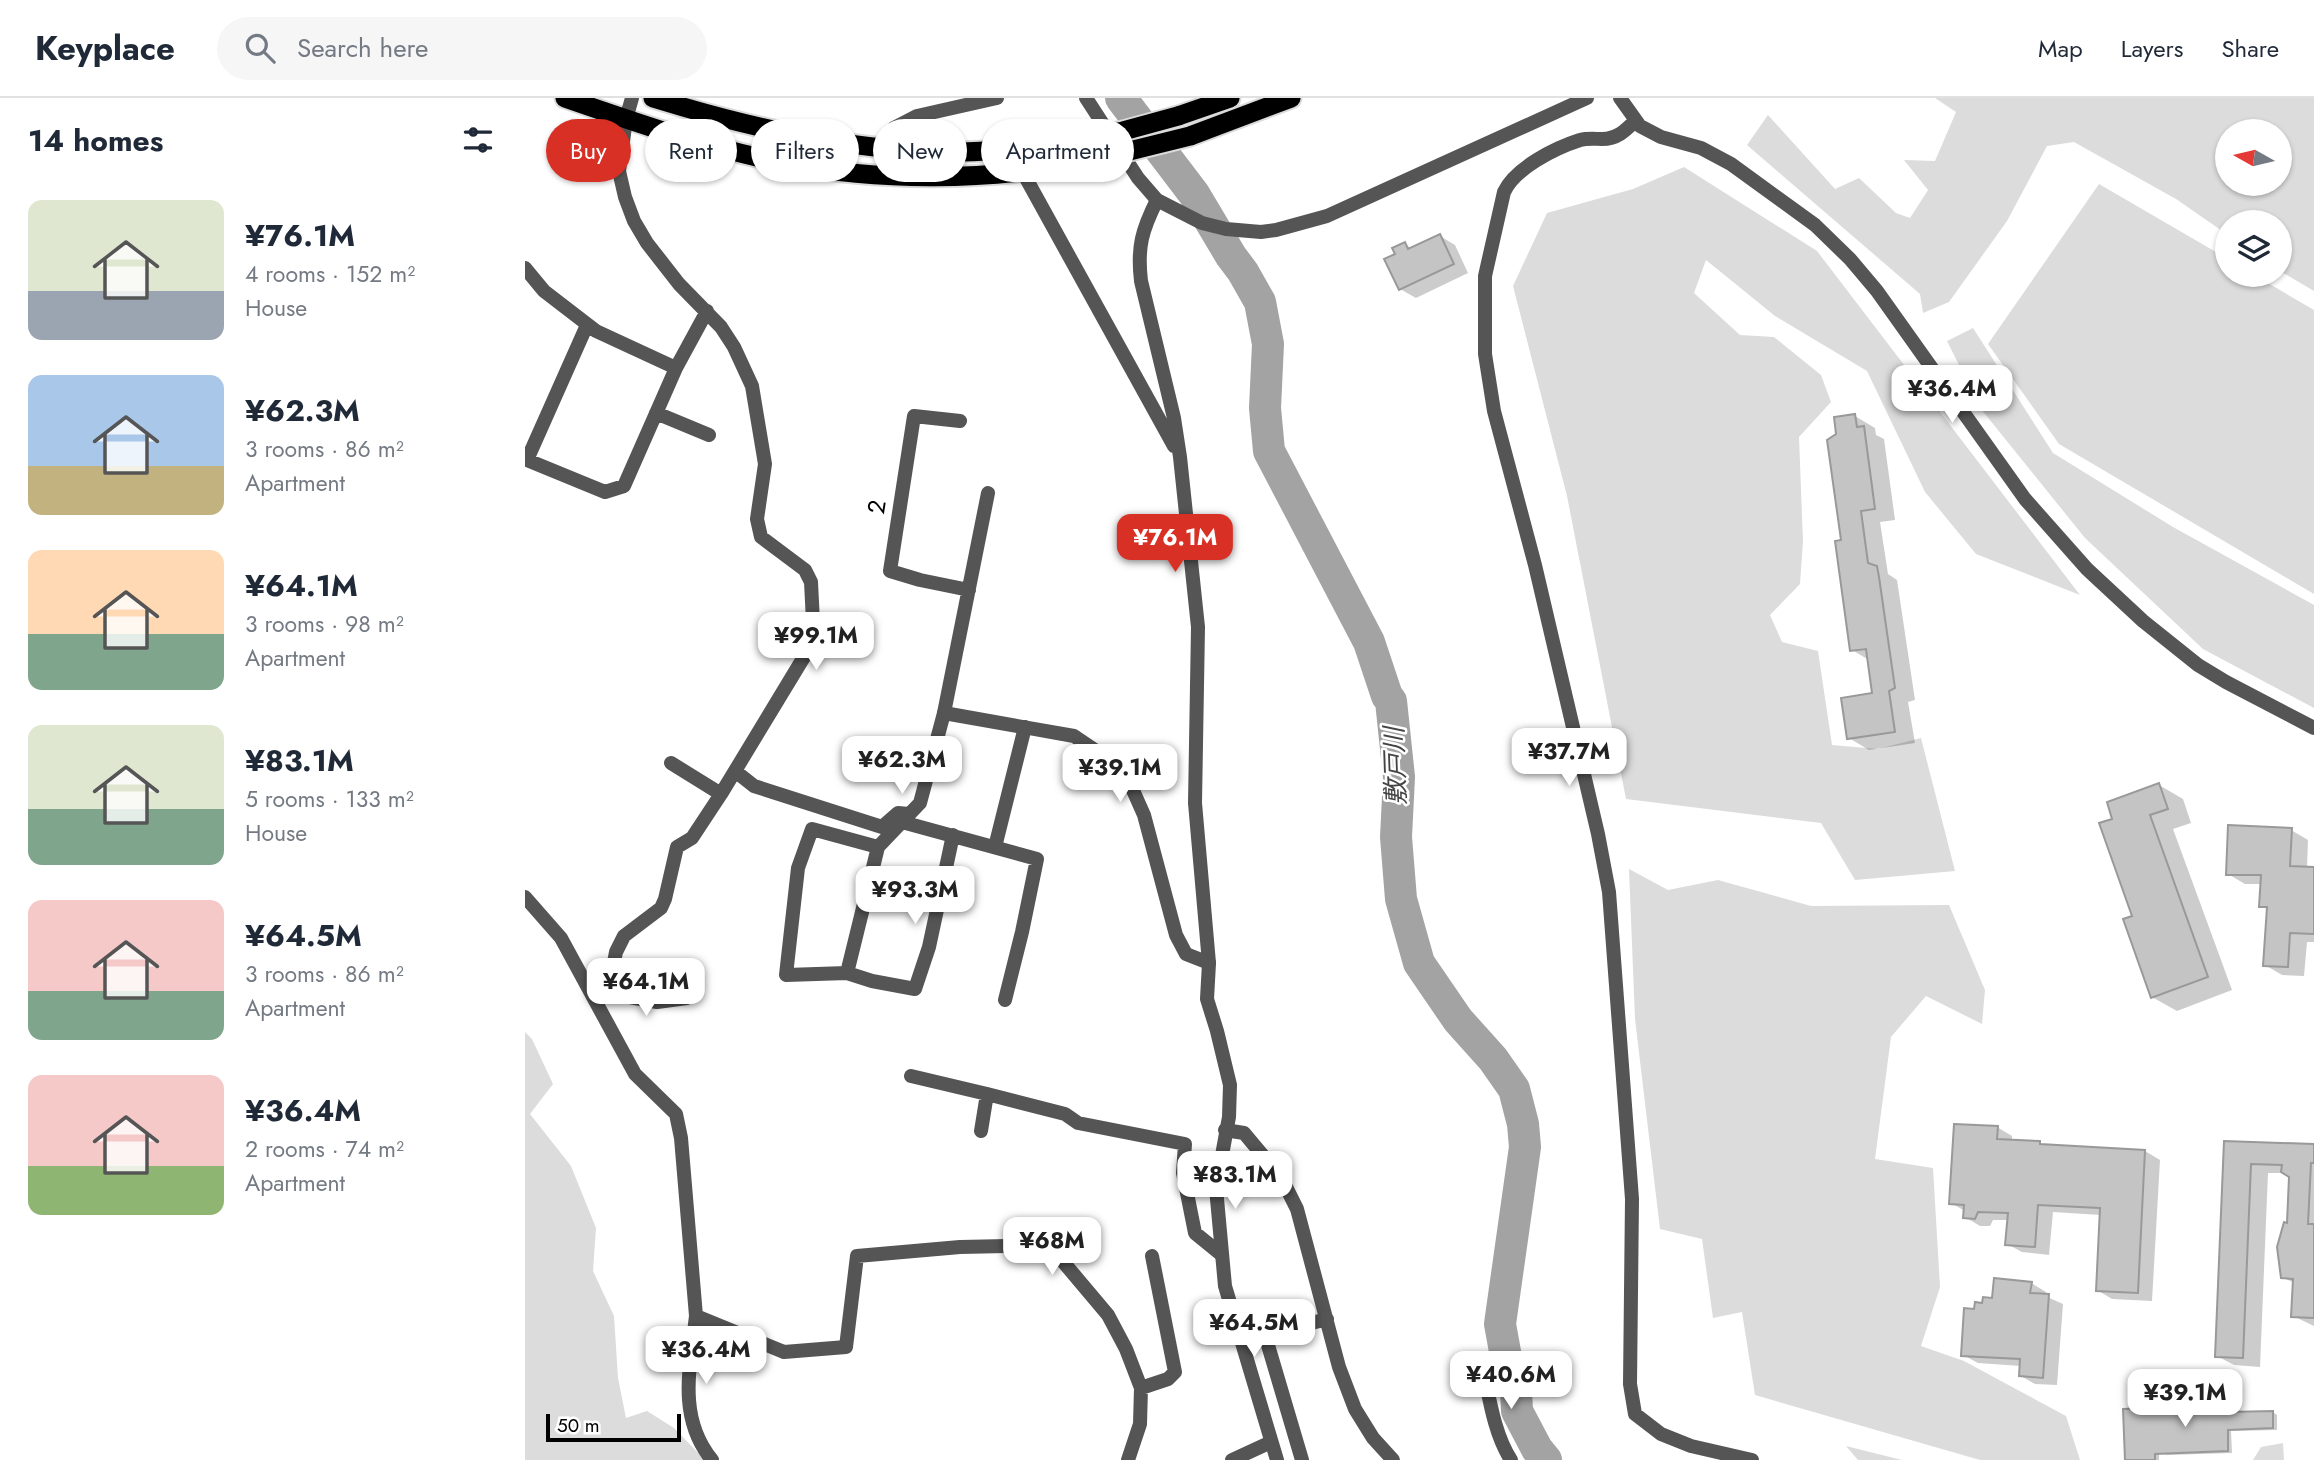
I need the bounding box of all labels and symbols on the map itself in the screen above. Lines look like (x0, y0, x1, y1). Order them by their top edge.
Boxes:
north arrow (2215, 119, 2293, 196)
pin: ¥36.4M (1895, 366, 2009, 425)
street label: 2 (858, 497, 895, 516)
pin: ¥76.1M (1118, 514, 1232, 574)
pin: ¥99.1M (759, 612, 873, 672)
water label: 敷戸川 (1375, 723, 1415, 806)
pin: ¥37.7M (1512, 728, 1626, 788)
pin: ¥62.3M (845, 736, 959, 796)
pin: ¥39.1M (1063, 744, 1177, 804)
pin: ¥93.3M (858, 866, 972, 926)
pin: ¥64.1M (589, 958, 703, 1018)
pin: ¥83.1M (1178, 1152, 1292, 1211)
pin: ¥68M (1011, 1218, 1093, 1277)
pin: ¥64.5M (1197, 1300, 1311, 1359)
pin: ¥36.4M (649, 1326, 763, 1386)
pin: ¥40.6M (1454, 1352, 1568, 1411)
pin: ¥39.1M (2128, 1370, 2242, 1429)
scale bar (546, 1411, 681, 1443)

